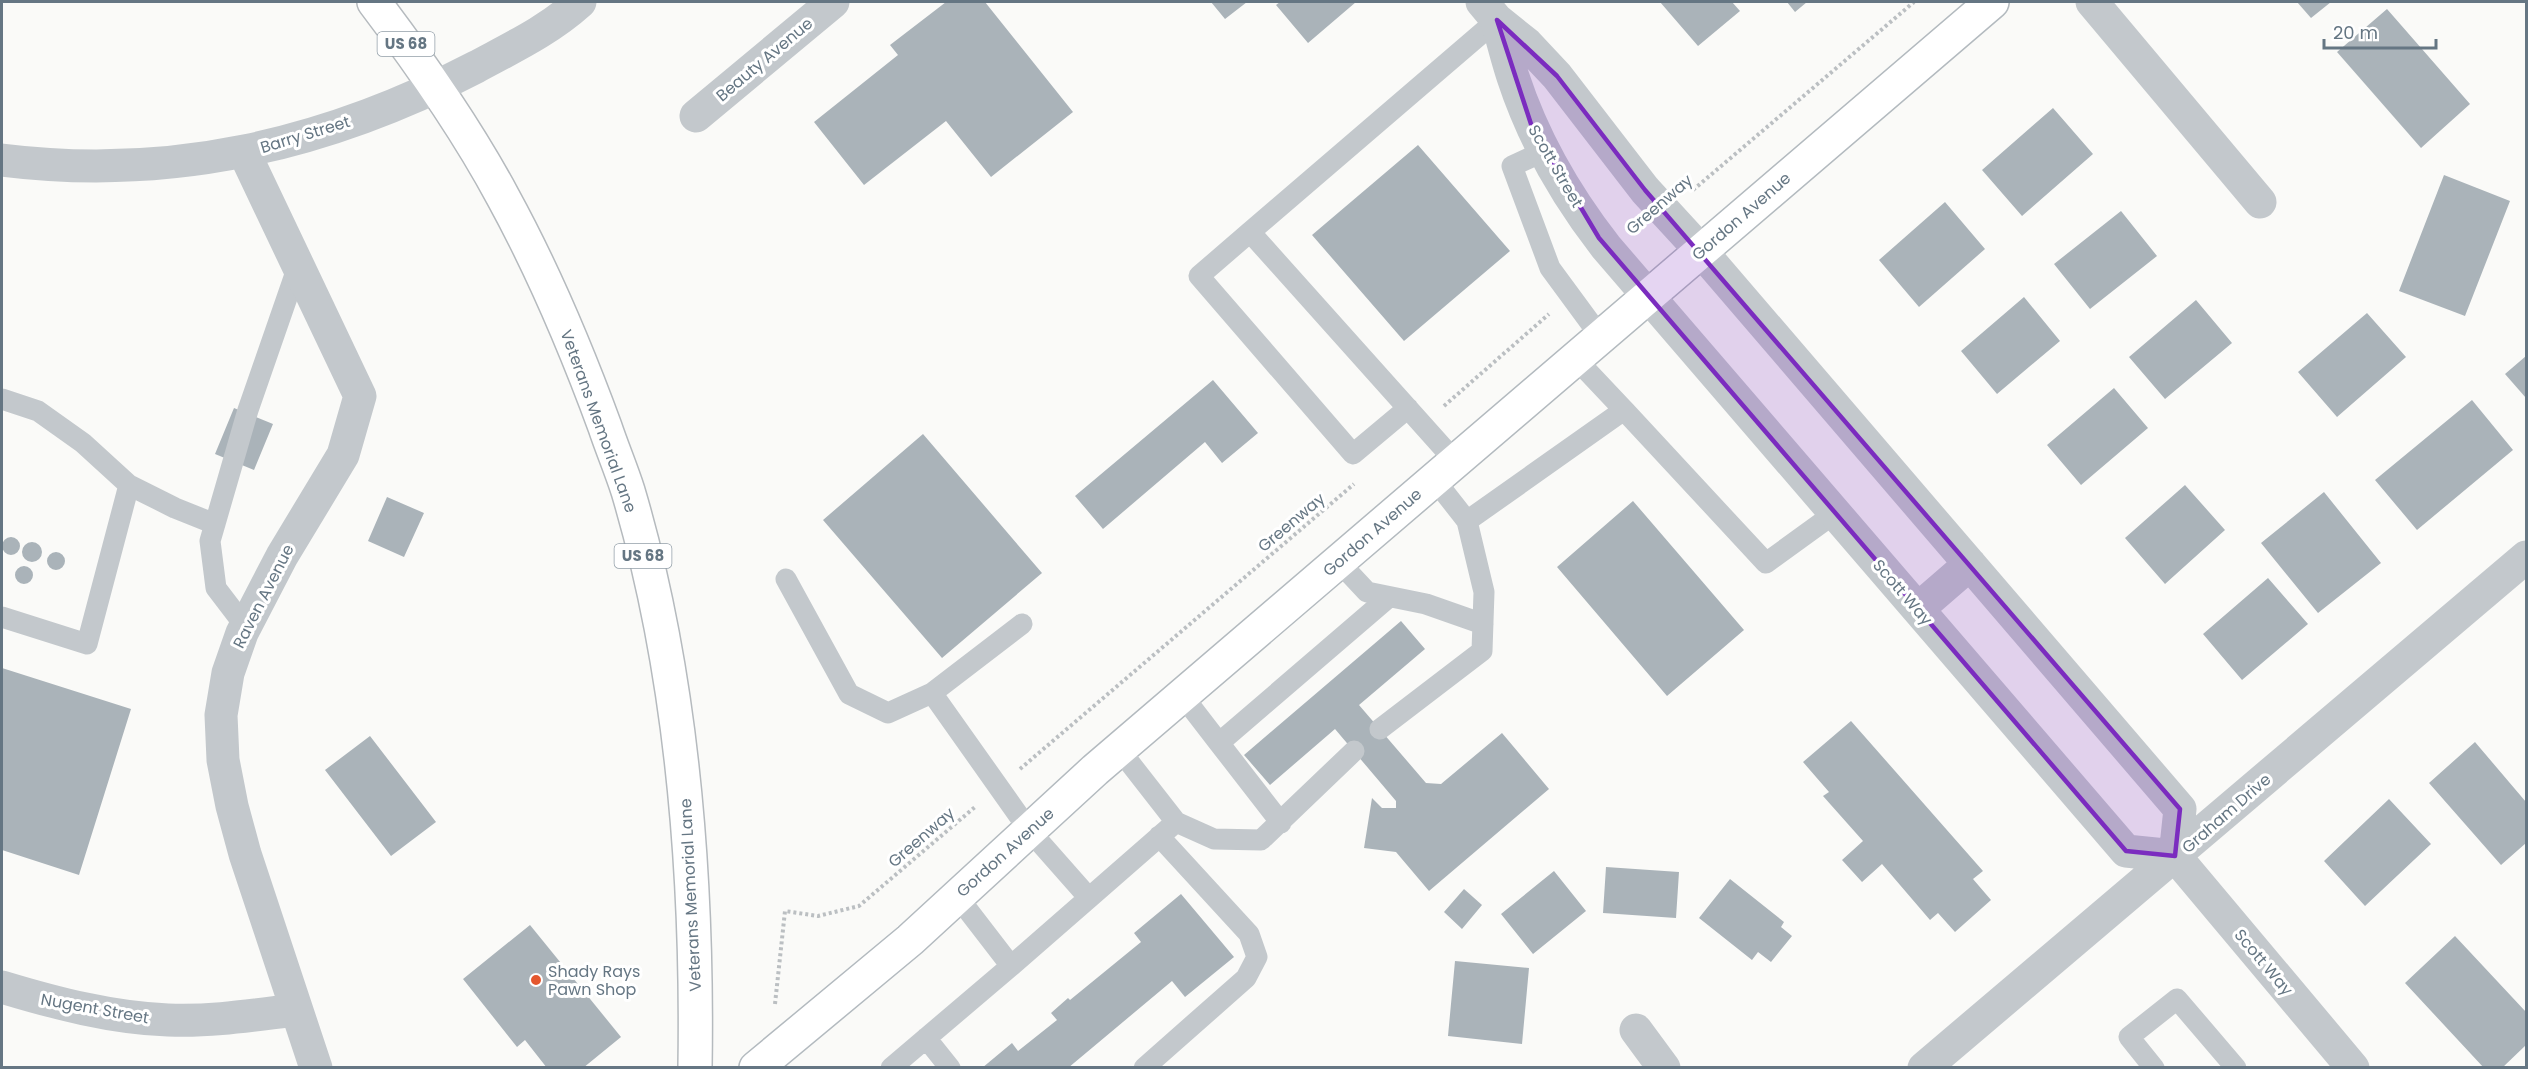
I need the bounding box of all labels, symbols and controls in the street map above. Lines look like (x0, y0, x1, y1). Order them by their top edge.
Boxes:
street label: Beauty Avenue (711, 12, 818, 107)
scale bar (2324, 12, 2436, 50)
text: 20 m (2333, 20, 2378, 45)
road number: US 68 (378, 32, 434, 56)
street label: Barry Street (257, 110, 353, 159)
street label: Scott Street (1523, 121, 1589, 212)
street label: Gordon Avenue (1687, 167, 1796, 266)
street label: Greenway (1621, 169, 1698, 240)
street label: Veterans Memorial Lane (555, 326, 642, 516)
street label: Gordon Avenue (1318, 483, 1427, 582)
street label: Greenway (1253, 487, 1330, 557)
street label: Raven Avenue (227, 540, 300, 652)
road number: US 68 (614, 544, 672, 568)
street label: Scott Way (1867, 554, 1938, 630)
street label: Graham Drive (2177, 768, 2276, 859)
street label: Veterans Memorial Lane (674, 798, 707, 992)
street label: Greenway (883, 802, 960, 873)
street label: Gordon Avenue (951, 802, 1059, 903)
street label: Scott Way (2229, 924, 2298, 1001)
place label: Shady Rays Pawn Shop (548, 960, 640, 1001)
marker: Shady Rays Pawn Shop (529, 973, 543, 987)
street label: Nugent Street (39, 988, 151, 1029)

